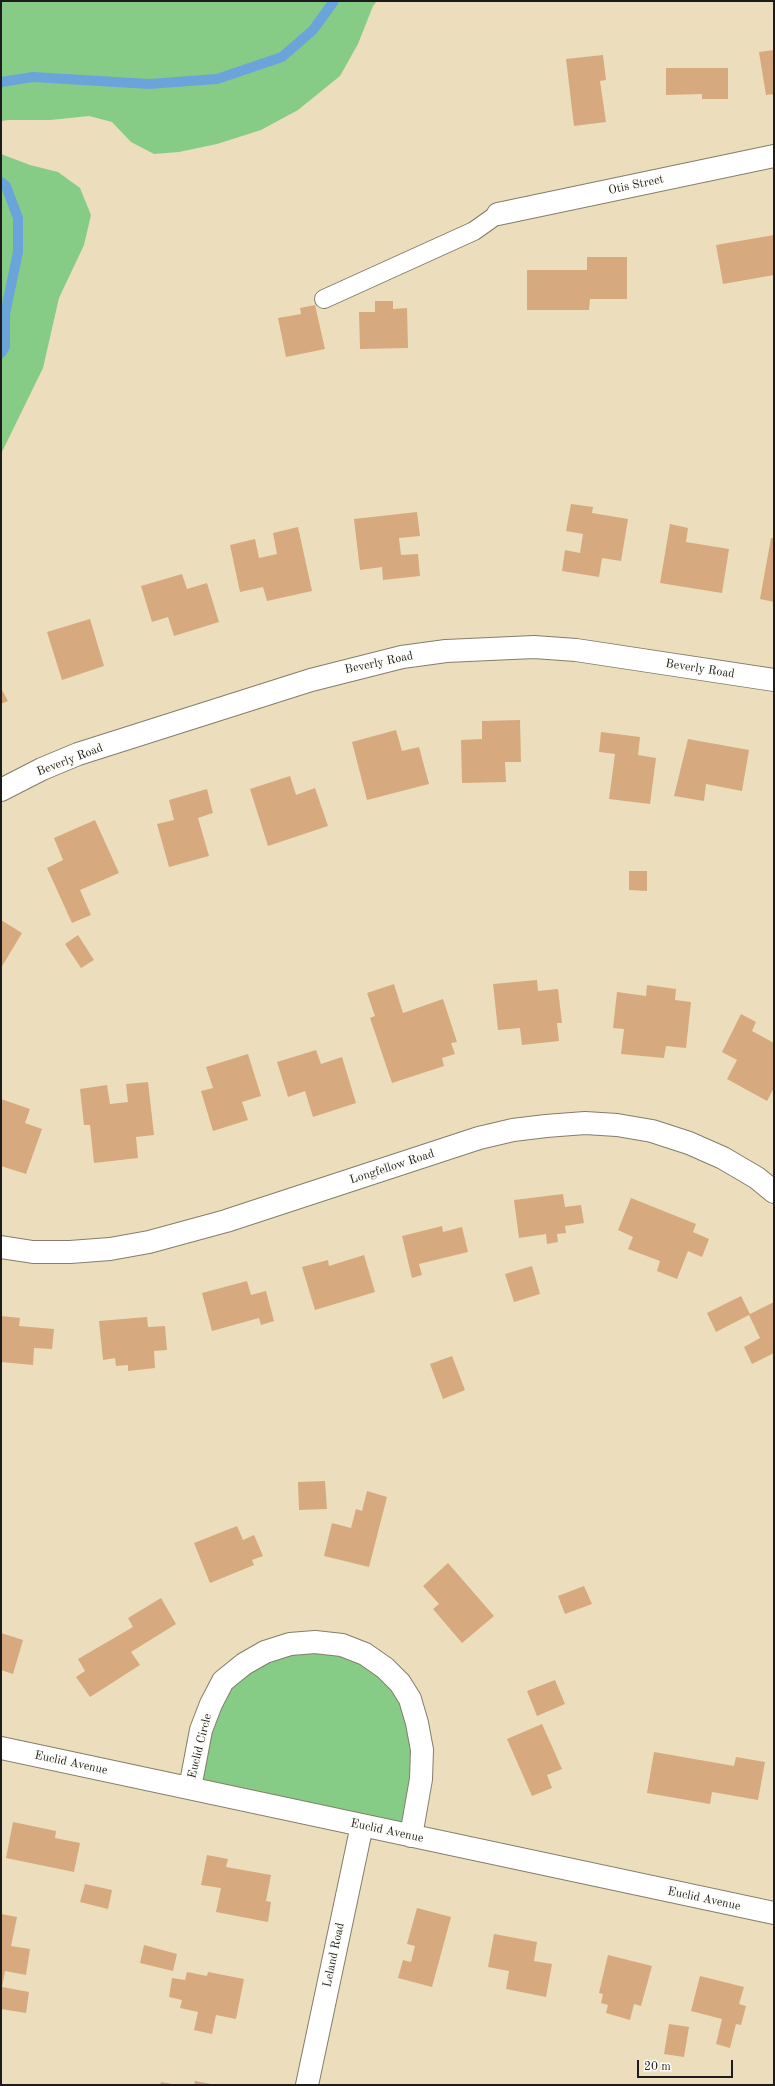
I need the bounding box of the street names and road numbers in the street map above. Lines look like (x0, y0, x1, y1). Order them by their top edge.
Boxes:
street label: Otis Street (607, 172, 665, 198)
street label: Beverly Road (343, 649, 415, 677)
street label: Beverly Road (664, 656, 736, 682)
street label: Beverly Road (35, 741, 105, 779)
street label: Longfellow Road (348, 1147, 436, 1187)
street label: Euclid Circle (185, 1712, 215, 1780)
street label: Euclid Avenue (33, 1748, 109, 1778)
street label: Euclid Avenue (349, 1816, 425, 1846)
street label: Euclid Avenue (666, 1884, 742, 1914)
street label: Leland Road (320, 1921, 348, 1989)

